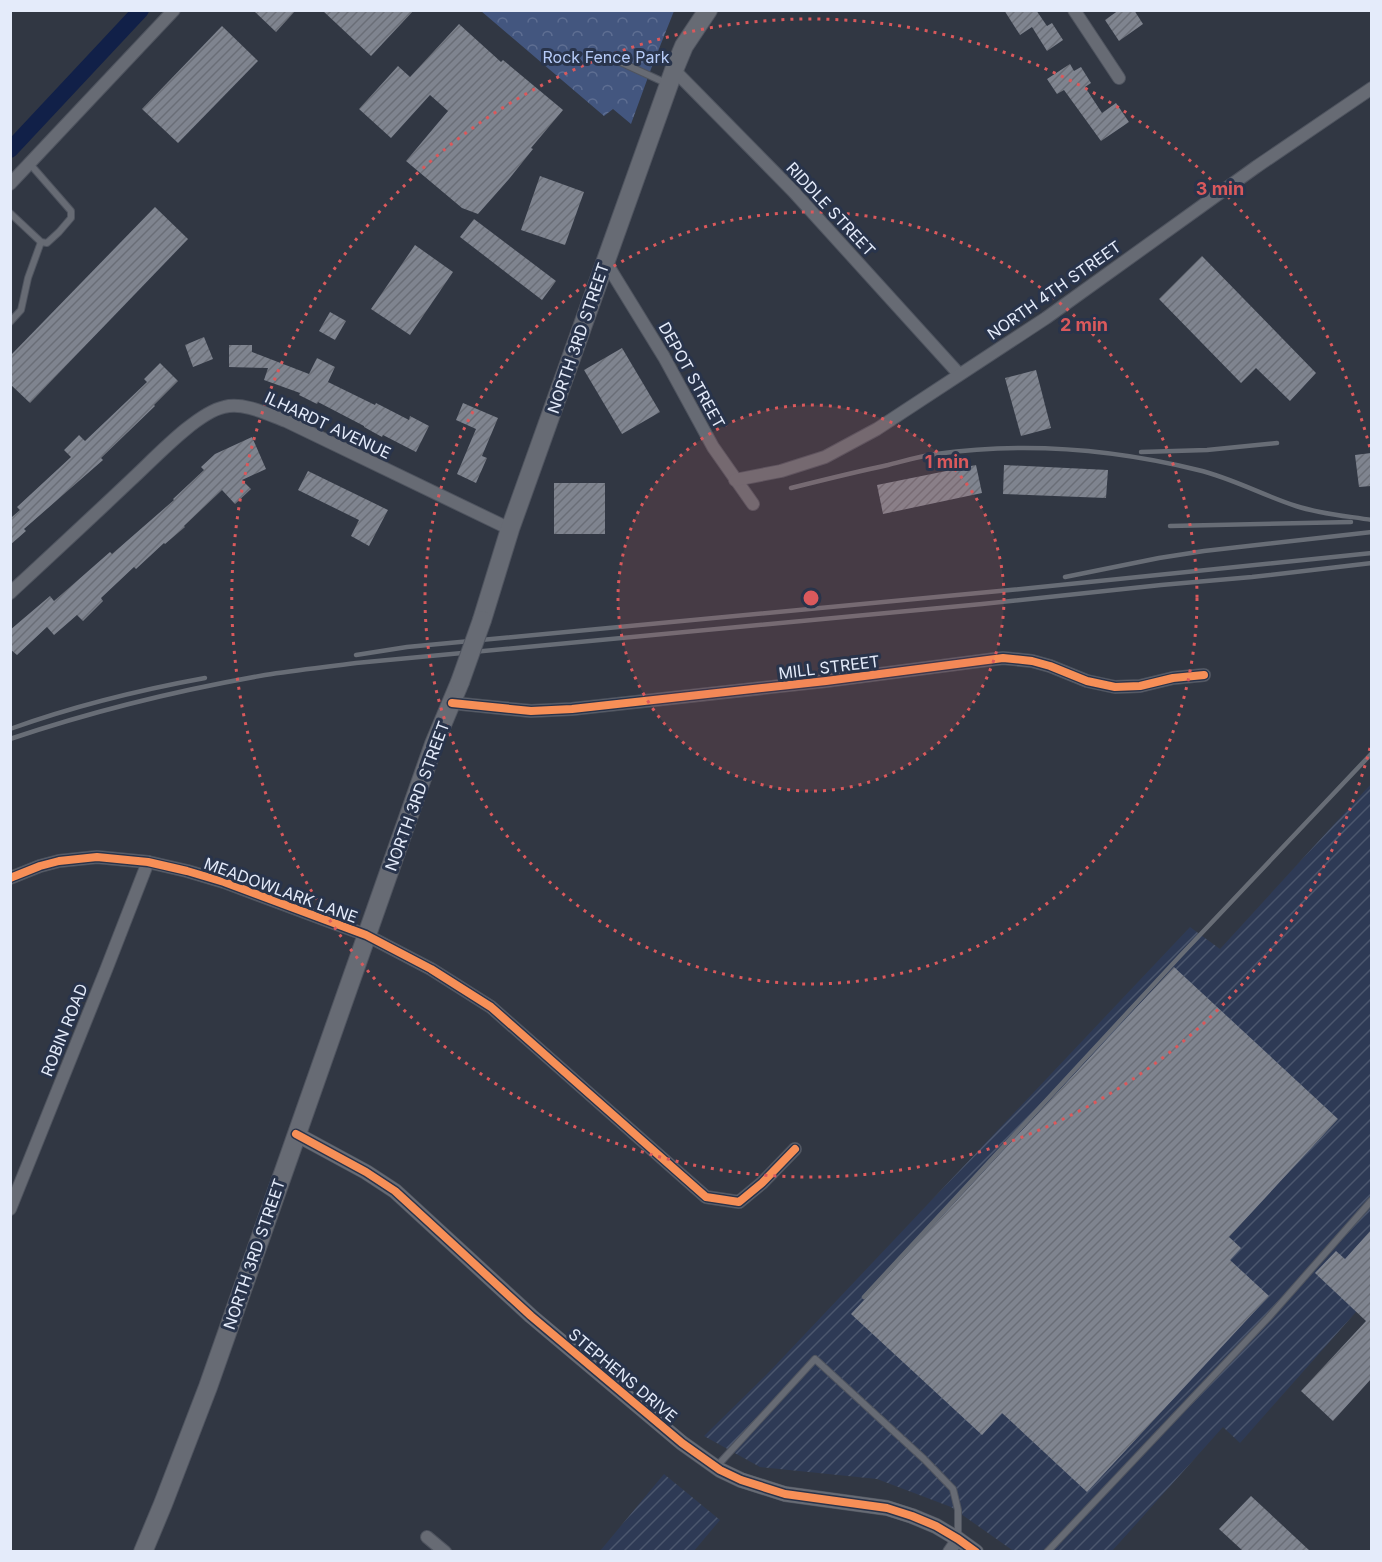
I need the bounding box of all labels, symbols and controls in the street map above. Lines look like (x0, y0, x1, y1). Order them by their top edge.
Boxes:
park label: Rock Fence Park (543, 47, 670, 67)
street label: RIDDLE STREET (782, 158, 880, 260)
text: 3 min (1196, 178, 1244, 199)
street label: NORTH 4TH STREET (983, 236, 1125, 344)
street label: NORTH 3RD STREET (543, 260, 613, 416)
text: 2 min (1060, 314, 1108, 335)
street label: DEPOT STREET (655, 318, 729, 432)
street label: ILHARDT AVENUE (262, 387, 394, 463)
text: 1 min (925, 451, 969, 472)
centre of rings (801, 588, 821, 608)
street label: MILL STREET (777, 651, 881, 683)
street label: NORTH 3RD STREET (381, 718, 453, 874)
street label: MEADOWLARK LANE (201, 853, 361, 927)
street label: ROBIN ROAD (36, 981, 92, 1079)
street label: NORTH 3RD STREET (219, 1176, 289, 1332)
street label: STEPHENS DRIVE (565, 1324, 681, 1426)

